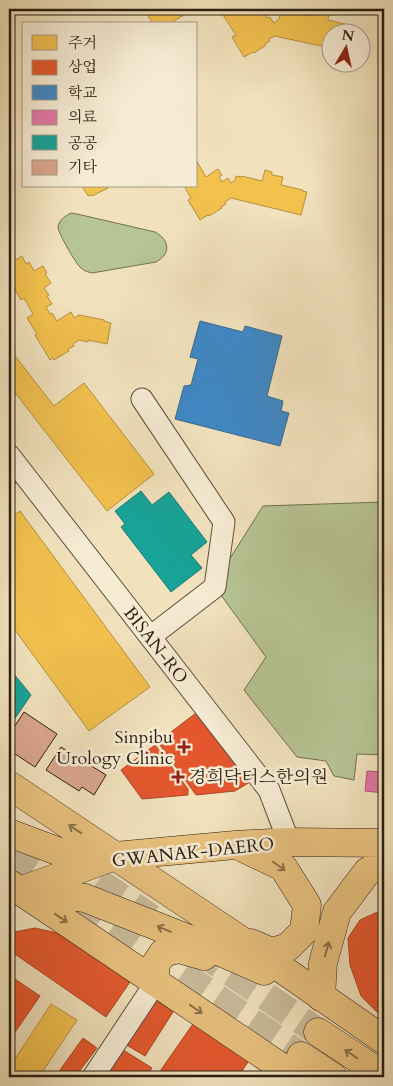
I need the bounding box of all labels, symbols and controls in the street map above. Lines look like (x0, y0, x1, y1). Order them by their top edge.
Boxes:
legend (22, 22, 198, 188)
north arrow (320, 22, 370, 72)
text: N (340, 25, 355, 46)
text: 주거 (68, 33, 97, 53)
text: 상업 (68, 57, 97, 77)
text: 학교 (68, 83, 97, 103)
text: 의료 (68, 107, 97, 127)
text: 공공 (68, 133, 97, 153)
text: 기타 (68, 157, 97, 177)
street label: BISAN-RO (118, 602, 194, 689)
place label: Sinpibu Urology Clinic (56, 725, 173, 771)
marker: Sinpibu Urology Clinic (177, 740, 191, 754)
place label: 경희닥터스한의원 (189, 765, 328, 790)
marker: 경희닥터스한의원 (171, 770, 185, 784)
one-way arrow (68, 824, 82, 834)
street label: GWANAK-DAERO (111, 832, 275, 873)
one-way arrow (272, 861, 286, 872)
one-way arrow (54, 913, 68, 923)
one-way arrow (157, 924, 172, 933)
one-way arrow (322, 941, 332, 957)
one-way arrow (188, 1004, 202, 1014)
one-way arrow (344, 1049, 358, 1059)

